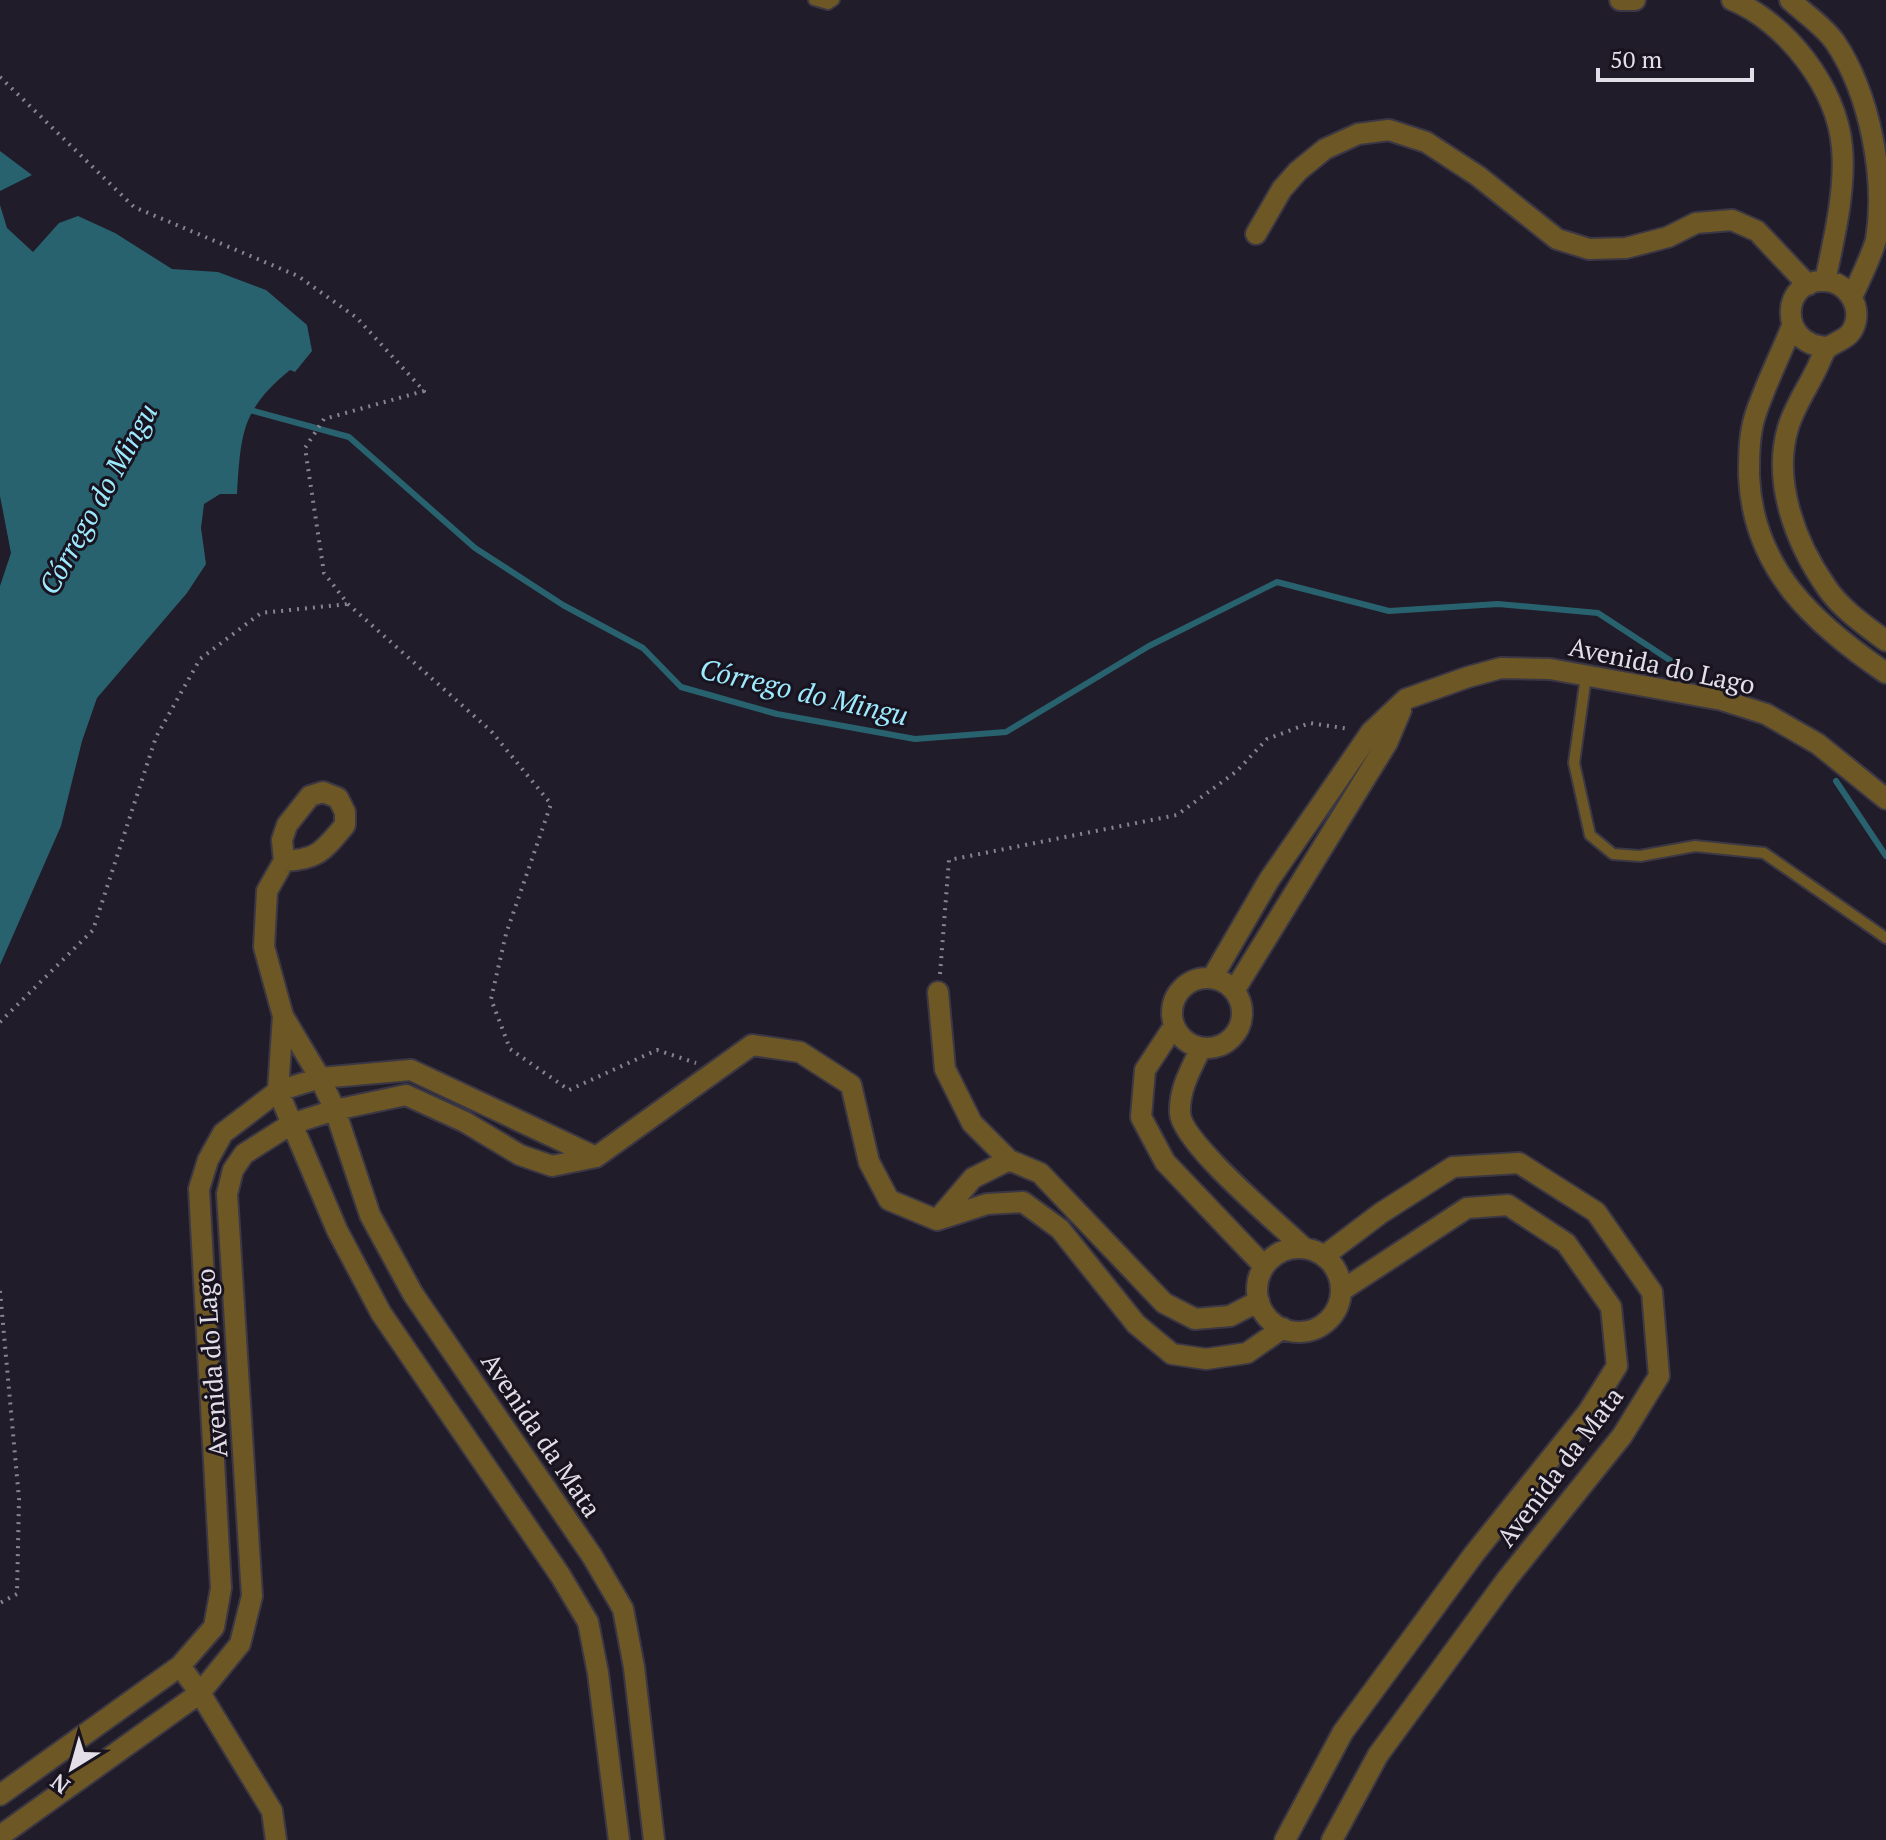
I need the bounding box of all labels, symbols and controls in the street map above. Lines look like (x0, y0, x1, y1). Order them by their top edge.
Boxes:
scale bar (1598, 32, 1752, 82)
text: 50 m (1610, 43, 1662, 75)
water label: Córrego do Mingu (30, 397, 165, 601)
street label: Avenida do Lago (1566, 629, 1758, 701)
water label: Córrego do Mingu (696, 650, 912, 733)
street label: Avenida do Lago (187, 1267, 235, 1459)
street label: Avenida da Mata (474, 1346, 609, 1523)
street label: Avenida da Mata (1488, 1380, 1630, 1553)
north arrow (32, 1728, 112, 1808)
text: N (44, 1768, 75, 1801)

